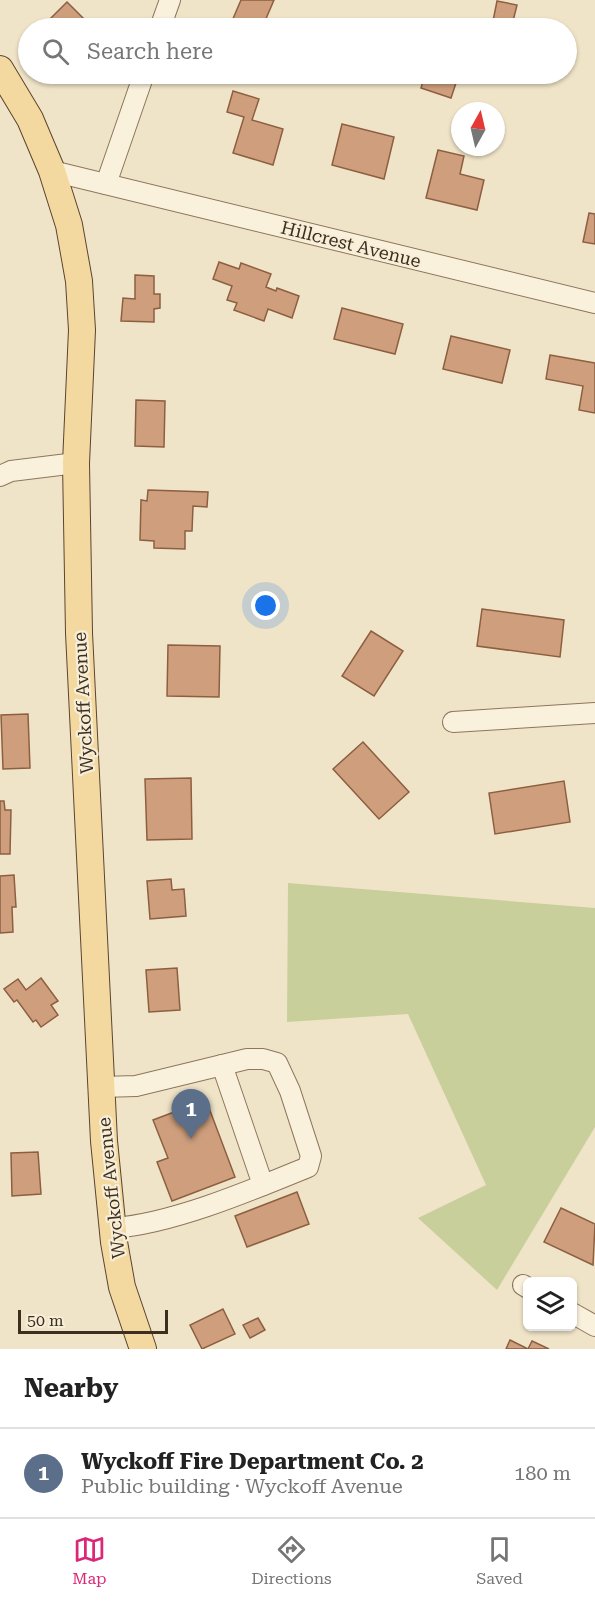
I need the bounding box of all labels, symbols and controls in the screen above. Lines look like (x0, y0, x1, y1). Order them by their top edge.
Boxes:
search box (18, 18, 577, 84)
icon: search (39, 35, 72, 68)
text: Search here (87, 39, 213, 64)
north arrow (451, 102, 505, 156)
street label: Hillcrest Avenue (279, 216, 423, 272)
your location (251, 591, 280, 620)
street label: Wyckoff Avenue (69, 631, 97, 774)
pin: 1 (172, 1090, 210, 1139)
street label: Wyckoff Avenue (93, 1116, 129, 1260)
map controls (523, 1277, 577, 1331)
button: layers (523, 1277, 577, 1331)
scale bar (18, 1307, 168, 1334)
text: 50 m (27, 1311, 64, 1330)
text: Nearby (24, 1373, 118, 1403)
text: Wyckoff Fire Department Co. 2 (81, 1449, 424, 1474)
text: 1 (38, 1461, 49, 1485)
text: 180 m (514, 1461, 571, 1485)
text: Public building · Wyckoff Avenue (81, 1474, 403, 1498)
tab: Map (72, 1533, 107, 1588)
tab: Directions (251, 1533, 332, 1588)
tab: Saved (476, 1533, 523, 1588)

